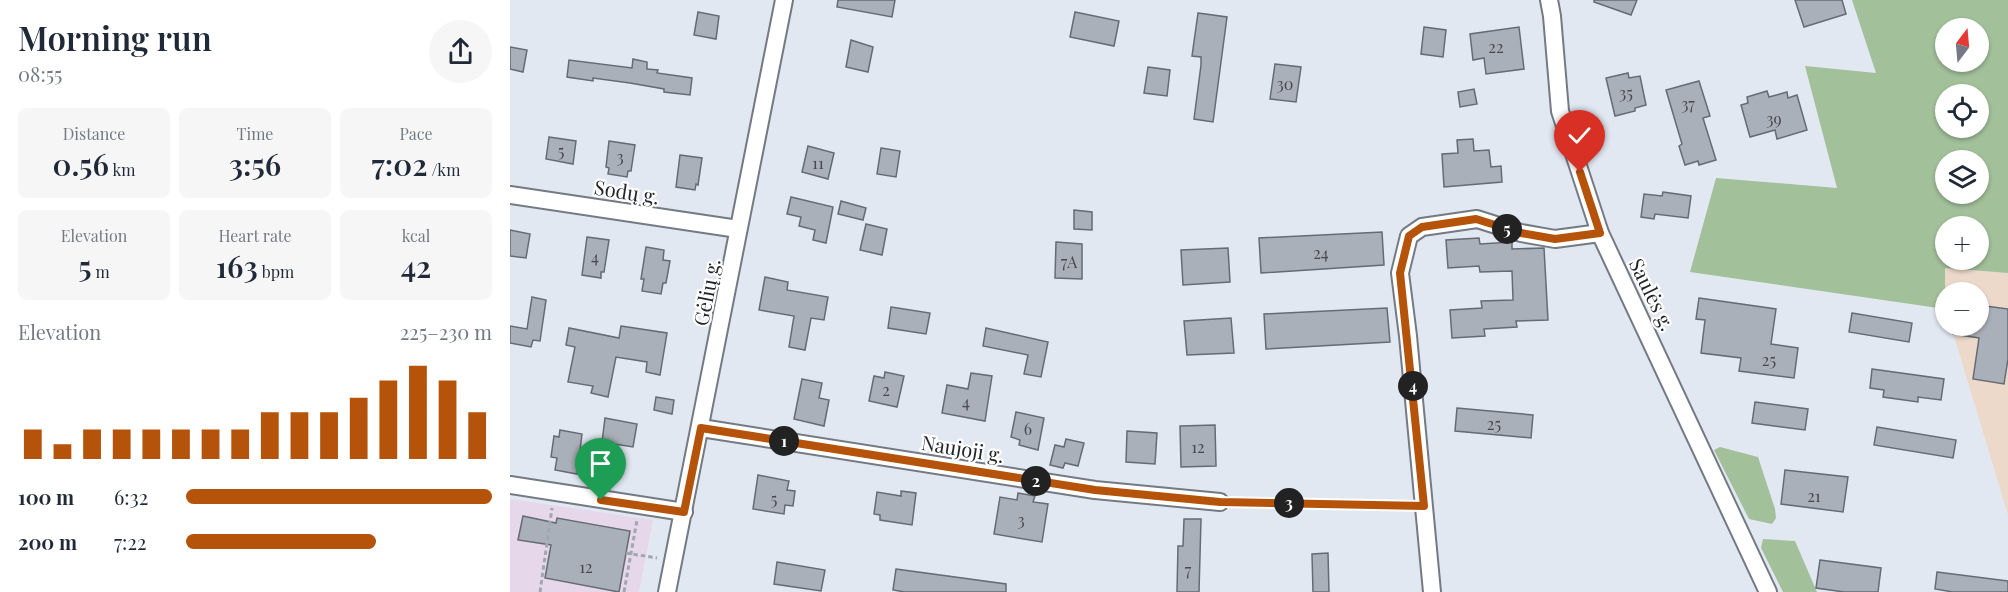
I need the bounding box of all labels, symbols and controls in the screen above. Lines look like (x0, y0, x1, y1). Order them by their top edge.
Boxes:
text: Morning run (18, 15, 212, 59)
north arrow (1935, 18, 1989, 72)
map controls (1935, 18, 1989, 336)
button: share (429, 20, 492, 83)
house number: 22 (1488, 36, 1504, 57)
text: 08:55 (18, 60, 62, 87)
house number: 30 (1277, 73, 1293, 94)
house number: 35 (1619, 82, 1633, 103)
button: locate (1935, 84, 1989, 138)
house number: 37 (1681, 93, 1695, 114)
house number: 39 (1766, 108, 1782, 129)
pin (1554, 110, 1605, 172)
icon: check (1563, 119, 1596, 152)
text: Distance (63, 123, 125, 144)
text: Time (237, 123, 273, 144)
text: Pace (399, 123, 433, 144)
house number: 5 (558, 140, 564, 161)
text: 0.56 (53, 144, 109, 184)
text: 3:56 (229, 144, 281, 184)
text: 7:02 (372, 144, 427, 184)
house number: 3 (616, 146, 624, 167)
button: layers (1935, 150, 1989, 204)
house number: 11 (812, 152, 824, 173)
text: km (109, 159, 135, 180)
text: /km (427, 159, 460, 180)
street label: Sodų g. (592, 173, 662, 209)
pin: 5 (1492, 214, 1522, 244)
button: + (1935, 216, 1989, 270)
text: 5 (1503, 218, 1511, 239)
text: Elevation (61, 225, 127, 246)
text: Heart rate (218, 225, 292, 246)
text: kcal (402, 225, 430, 246)
house number: 24 (1313, 242, 1329, 263)
text: 5 (78, 246, 92, 286)
text: 163 (216, 246, 258, 286)
text: 42 (401, 246, 431, 286)
house number: 4 (591, 246, 599, 267)
house number: 7A (1061, 251, 1078, 272)
street label: Saulės g. (1624, 253, 1682, 335)
street label: Gėlių g. (686, 256, 726, 328)
text: m (92, 261, 110, 282)
text: bpm (258, 261, 294, 282)
button: − (1935, 282, 1989, 336)
text: Elevation (18, 318, 101, 345)
text: 225–230 m (400, 318, 492, 345)
house number: 25 (1762, 349, 1776, 370)
pin: 4 (1398, 371, 1428, 401)
text: 4 (1409, 375, 1417, 396)
house number: 2 (882, 379, 890, 400)
house number: 4 (962, 391, 970, 412)
house number: 25 (1487, 413, 1501, 434)
house number: 6 (1024, 418, 1032, 439)
pin: 1 (769, 426, 799, 456)
street label: Naujoji g. (920, 428, 1006, 468)
text: 1 (781, 430, 787, 451)
house number: 12 (1191, 436, 1205, 457)
pin (575, 438, 626, 500)
icon: arrive (584, 447, 617, 480)
pin: 2 (1021, 466, 1051, 496)
text: 2 (1032, 470, 1040, 491)
text: 100 m (18, 483, 74, 510)
text: 6:32 (114, 483, 148, 510)
house number: 21 (1807, 485, 1821, 506)
house number: 5 (771, 488, 777, 509)
pin: 3 (1274, 488, 1304, 518)
text: 3 (1285, 492, 1293, 513)
house number: 3 (1017, 509, 1025, 530)
text: 200 m (18, 528, 77, 555)
text: 7:22 (114, 528, 147, 555)
house number: 12 (579, 556, 593, 577)
house number: 7 (1185, 559, 1192, 580)

